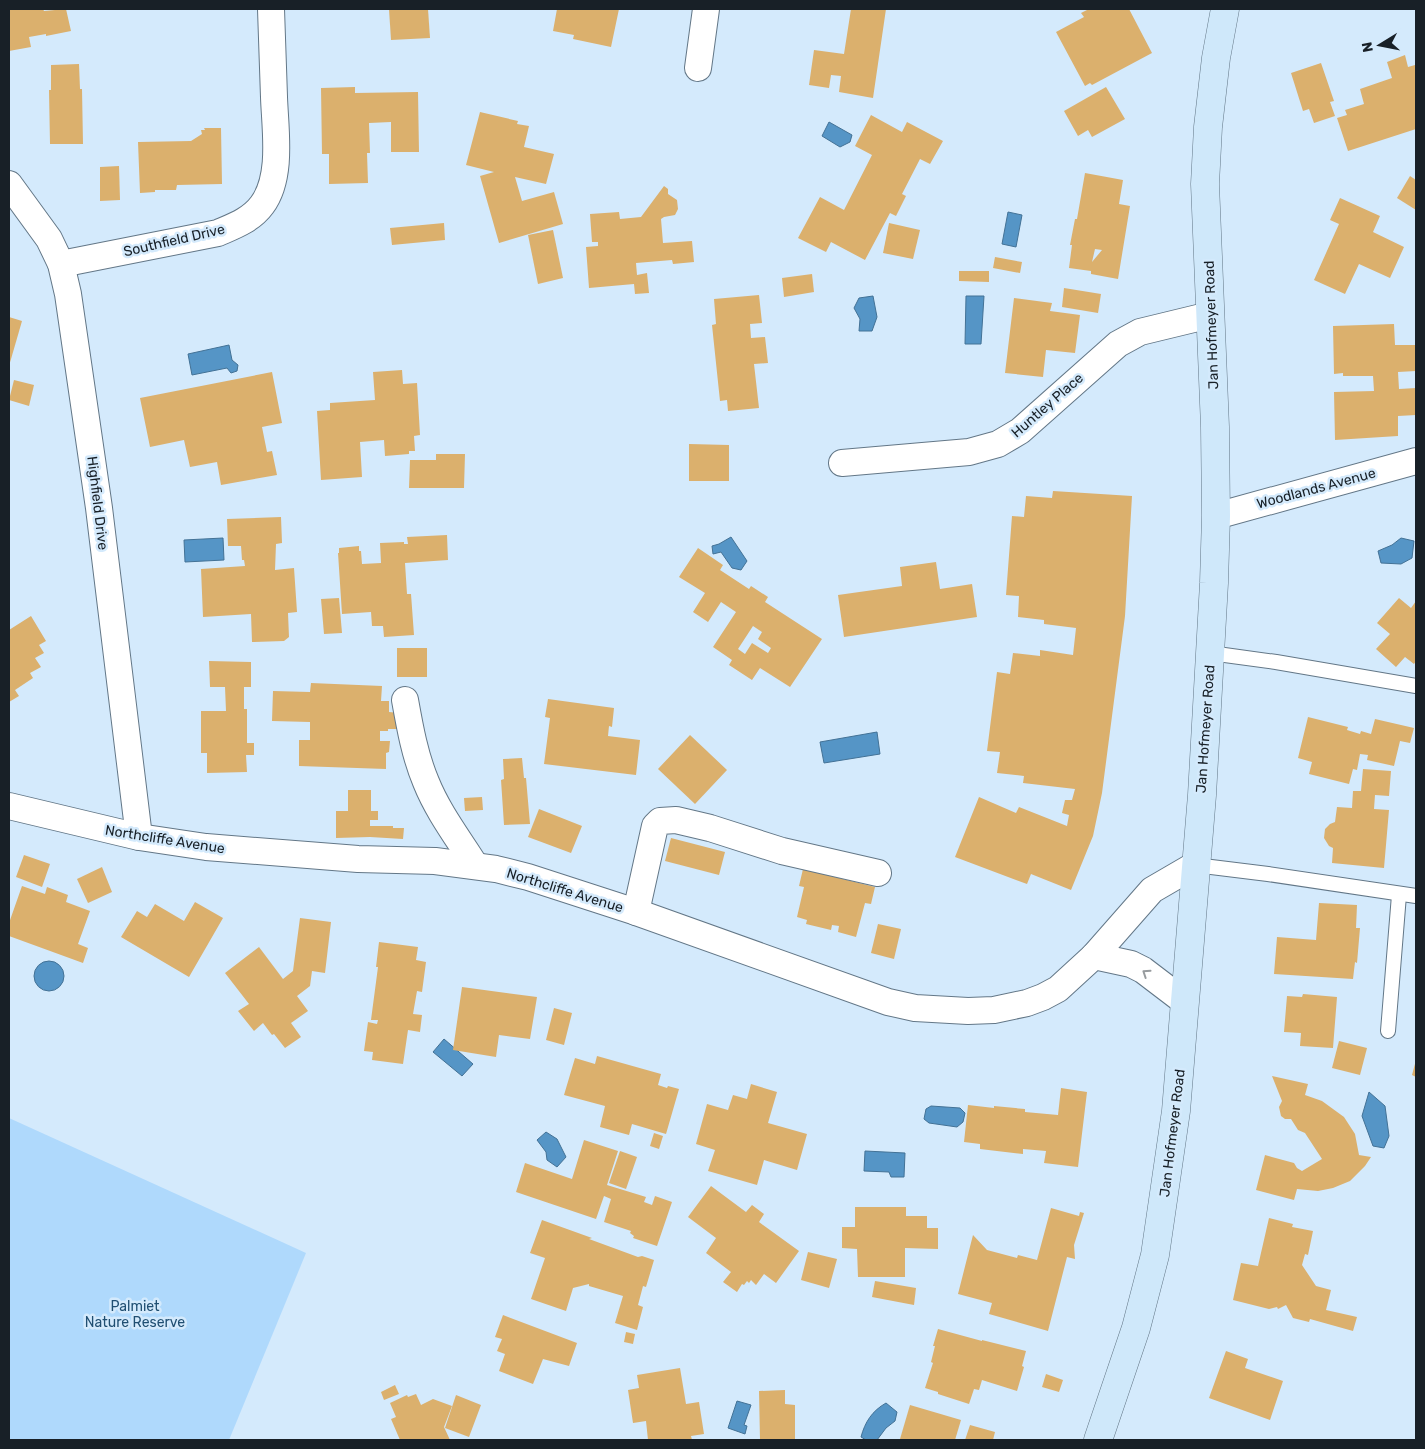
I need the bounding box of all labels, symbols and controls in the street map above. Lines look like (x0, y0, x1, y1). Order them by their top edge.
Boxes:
north arrow (1355, 20, 1405, 70)
text: N (1358, 41, 1377, 54)
street label: Southfield Drive (122, 221, 227, 260)
street label: Jan Hofmeyer Road (1201, 260, 1222, 390)
street label: Huntley Place (1008, 369, 1087, 441)
street label: Highfield Drive (83, 455, 112, 551)
street label: Woodlands Avenue (1255, 464, 1378, 513)
street label: Jan Hofmeyer Road (1193, 664, 1218, 794)
street label: Northcliffe Avenue (104, 822, 226, 857)
street label: Northcliffe Avenue (504, 865, 625, 916)
one-way arrow (1142, 970, 1152, 979)
street label: Jan Hofmeyer Road (1156, 1068, 1189, 1198)
park label: Palmiet Nature Reserve (85, 1298, 185, 1331)

